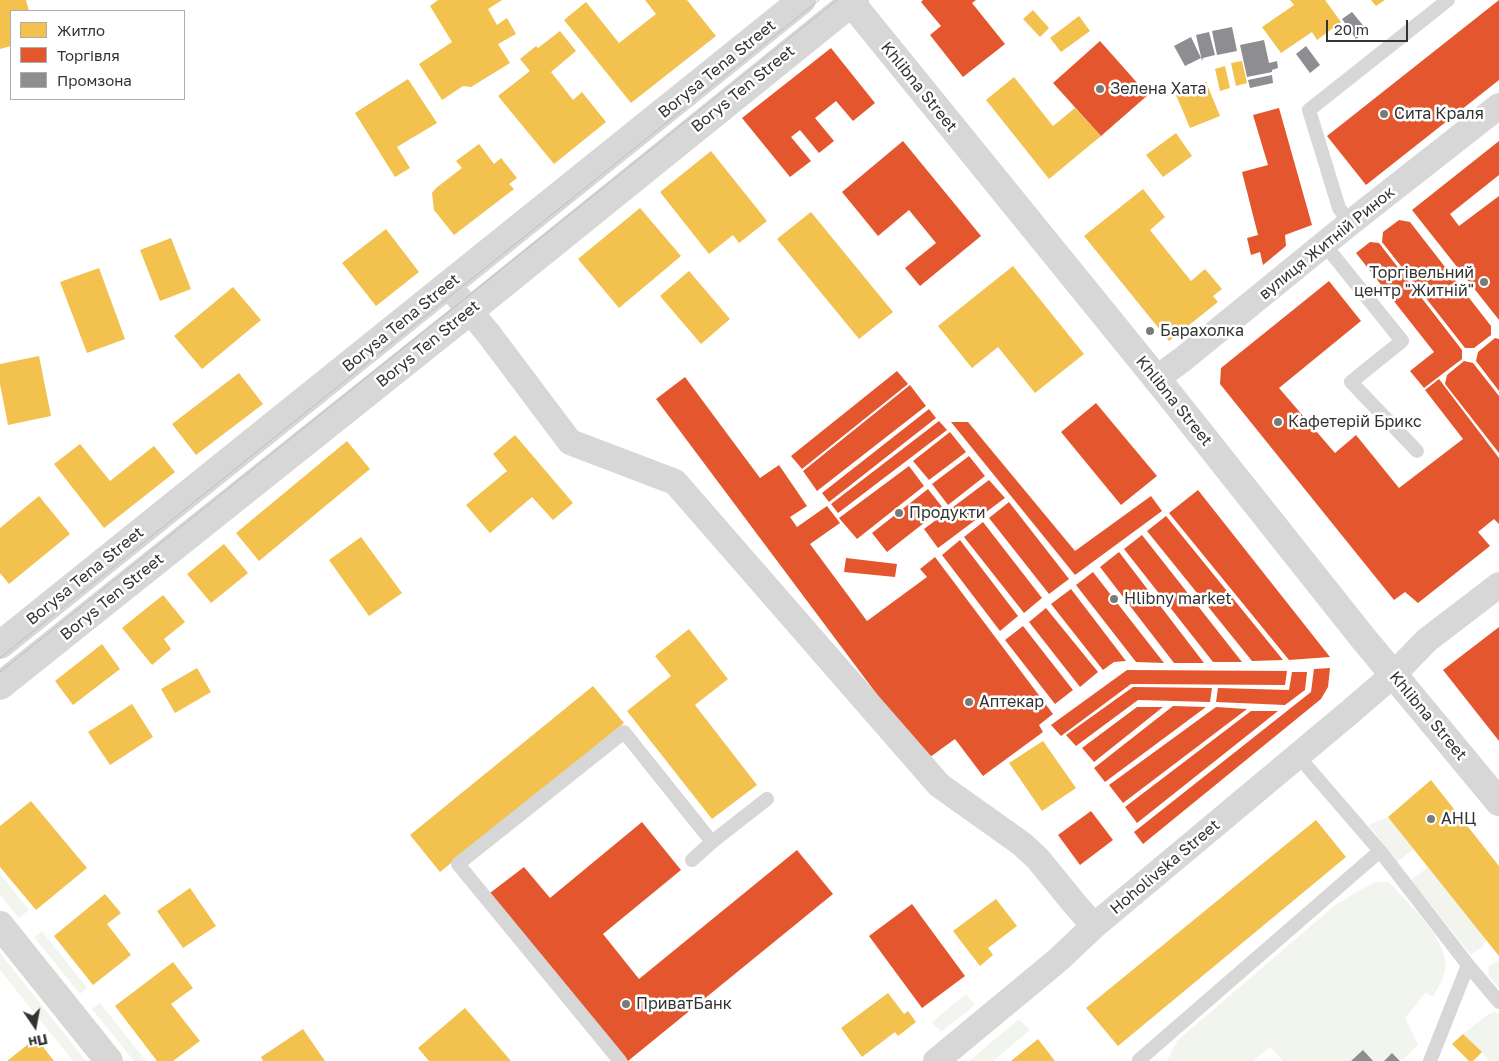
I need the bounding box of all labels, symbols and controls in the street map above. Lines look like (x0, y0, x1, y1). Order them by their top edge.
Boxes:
legend (10, 10, 185, 100)
scale bar (1329, 10, 1412, 42)
street label: Borysa Tena Street (654, 16, 780, 122)
text: 20 m (1334, 20, 1369, 38)
text: Житло (57, 21, 105, 39)
street label: Khlibna Street (877, 38, 961, 136)
street label: Borys Ten Street (687, 41, 799, 137)
text: Торгівля (57, 46, 120, 64)
text: Промзона (57, 71, 132, 89)
place label: Зелена Хата (1110, 79, 1207, 99)
marker: Зелена Хата (1094, 83, 1106, 95)
place label: Сита Краля (1394, 104, 1484, 124)
marker: Сита Краля (1378, 108, 1390, 120)
street label: вулиця Житній Ринок (1255, 182, 1399, 304)
place label: Торгівельний центр "Житній" (1354, 263, 1474, 301)
street label: Borysa Tena Street (338, 270, 464, 376)
marker: Торгівельний центр "Житній" (1478, 276, 1490, 288)
street label: Borys Ten Street (372, 296, 484, 392)
place label: Барахолка (1160, 321, 1244, 341)
marker: Барахолка (1144, 325, 1156, 337)
street label: Khlibna Street (1132, 352, 1216, 450)
place label: Кафетерій Брикс (1288, 412, 1422, 432)
marker: Кафетерій Брикс (1272, 416, 1284, 428)
place label: Продукти (909, 503, 986, 523)
marker: Продукти (893, 507, 905, 519)
street label: Borysa Tena Street (22, 523, 148, 629)
street label: Borys Ten Street (56, 549, 168, 645)
place label: Hlibny market (1124, 589, 1232, 609)
marker: Hlibny market (1108, 593, 1120, 605)
street label: Khlibna Street (1385, 668, 1471, 764)
place label: Аптекар (979, 692, 1044, 712)
marker: Аптекар (963, 696, 975, 708)
place label: АНЦ (1441, 809, 1476, 829)
marker: АНЦ (1425, 813, 1437, 825)
street label: Hoholivska Street (1106, 816, 1224, 918)
place label: ПриватБанк (636, 994, 732, 1014)
marker: ПриватБанк (620, 998, 632, 1010)
north arrow (10, 1001, 60, 1051)
text: Пн (27, 1031, 49, 1051)

